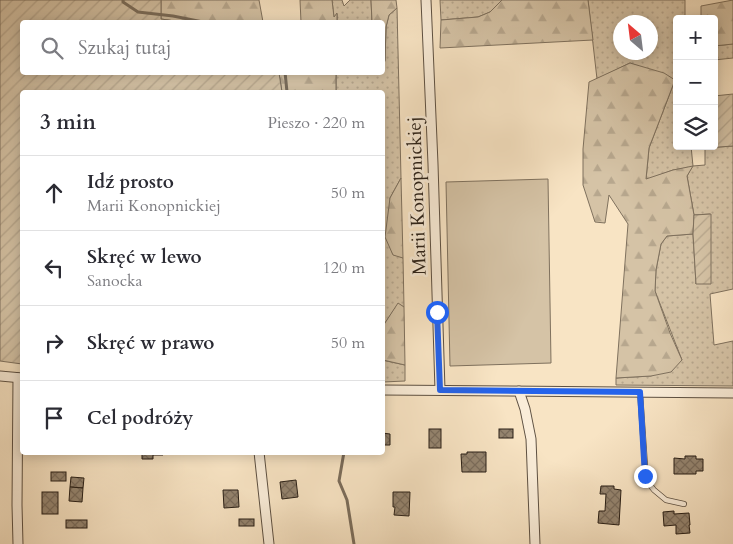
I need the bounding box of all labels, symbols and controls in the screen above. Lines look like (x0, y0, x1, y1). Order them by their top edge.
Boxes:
north arrow (613, 15, 658, 60)
map controls (673, 15, 718, 150)
button: + (673, 15, 718, 60)
search box (20, 20, 385, 75)
icon: search (38, 34, 66, 62)
text: Szukaj tutaj (78, 35, 171, 61)
button: − (673, 60, 718, 105)
button: layers (673, 105, 718, 150)
text: 3 min (40, 108, 96, 137)
text: Pieszo · 220 m (268, 112, 365, 134)
street label: Marii Konopnickiej (401, 116, 433, 276)
text: Idź prosto (87, 169, 174, 195)
icon: ahead (40, 179, 68, 207)
text: 50 m (331, 182, 365, 204)
text: Marii Konopnickiej (87, 195, 221, 217)
text: Skręć w lewo (87, 244, 202, 270)
icon: left (40, 254, 68, 282)
text: 120 m (323, 257, 365, 279)
text: Sanocka (87, 270, 142, 292)
route start (426, 301, 449, 324)
icon: right (40, 329, 68, 357)
text: Skręć w prawo (87, 330, 214, 356)
text: 50 m (331, 332, 365, 354)
icon: arrive (40, 404, 68, 432)
text: Cel podróży (87, 405, 193, 431)
route end (634, 465, 657, 488)

